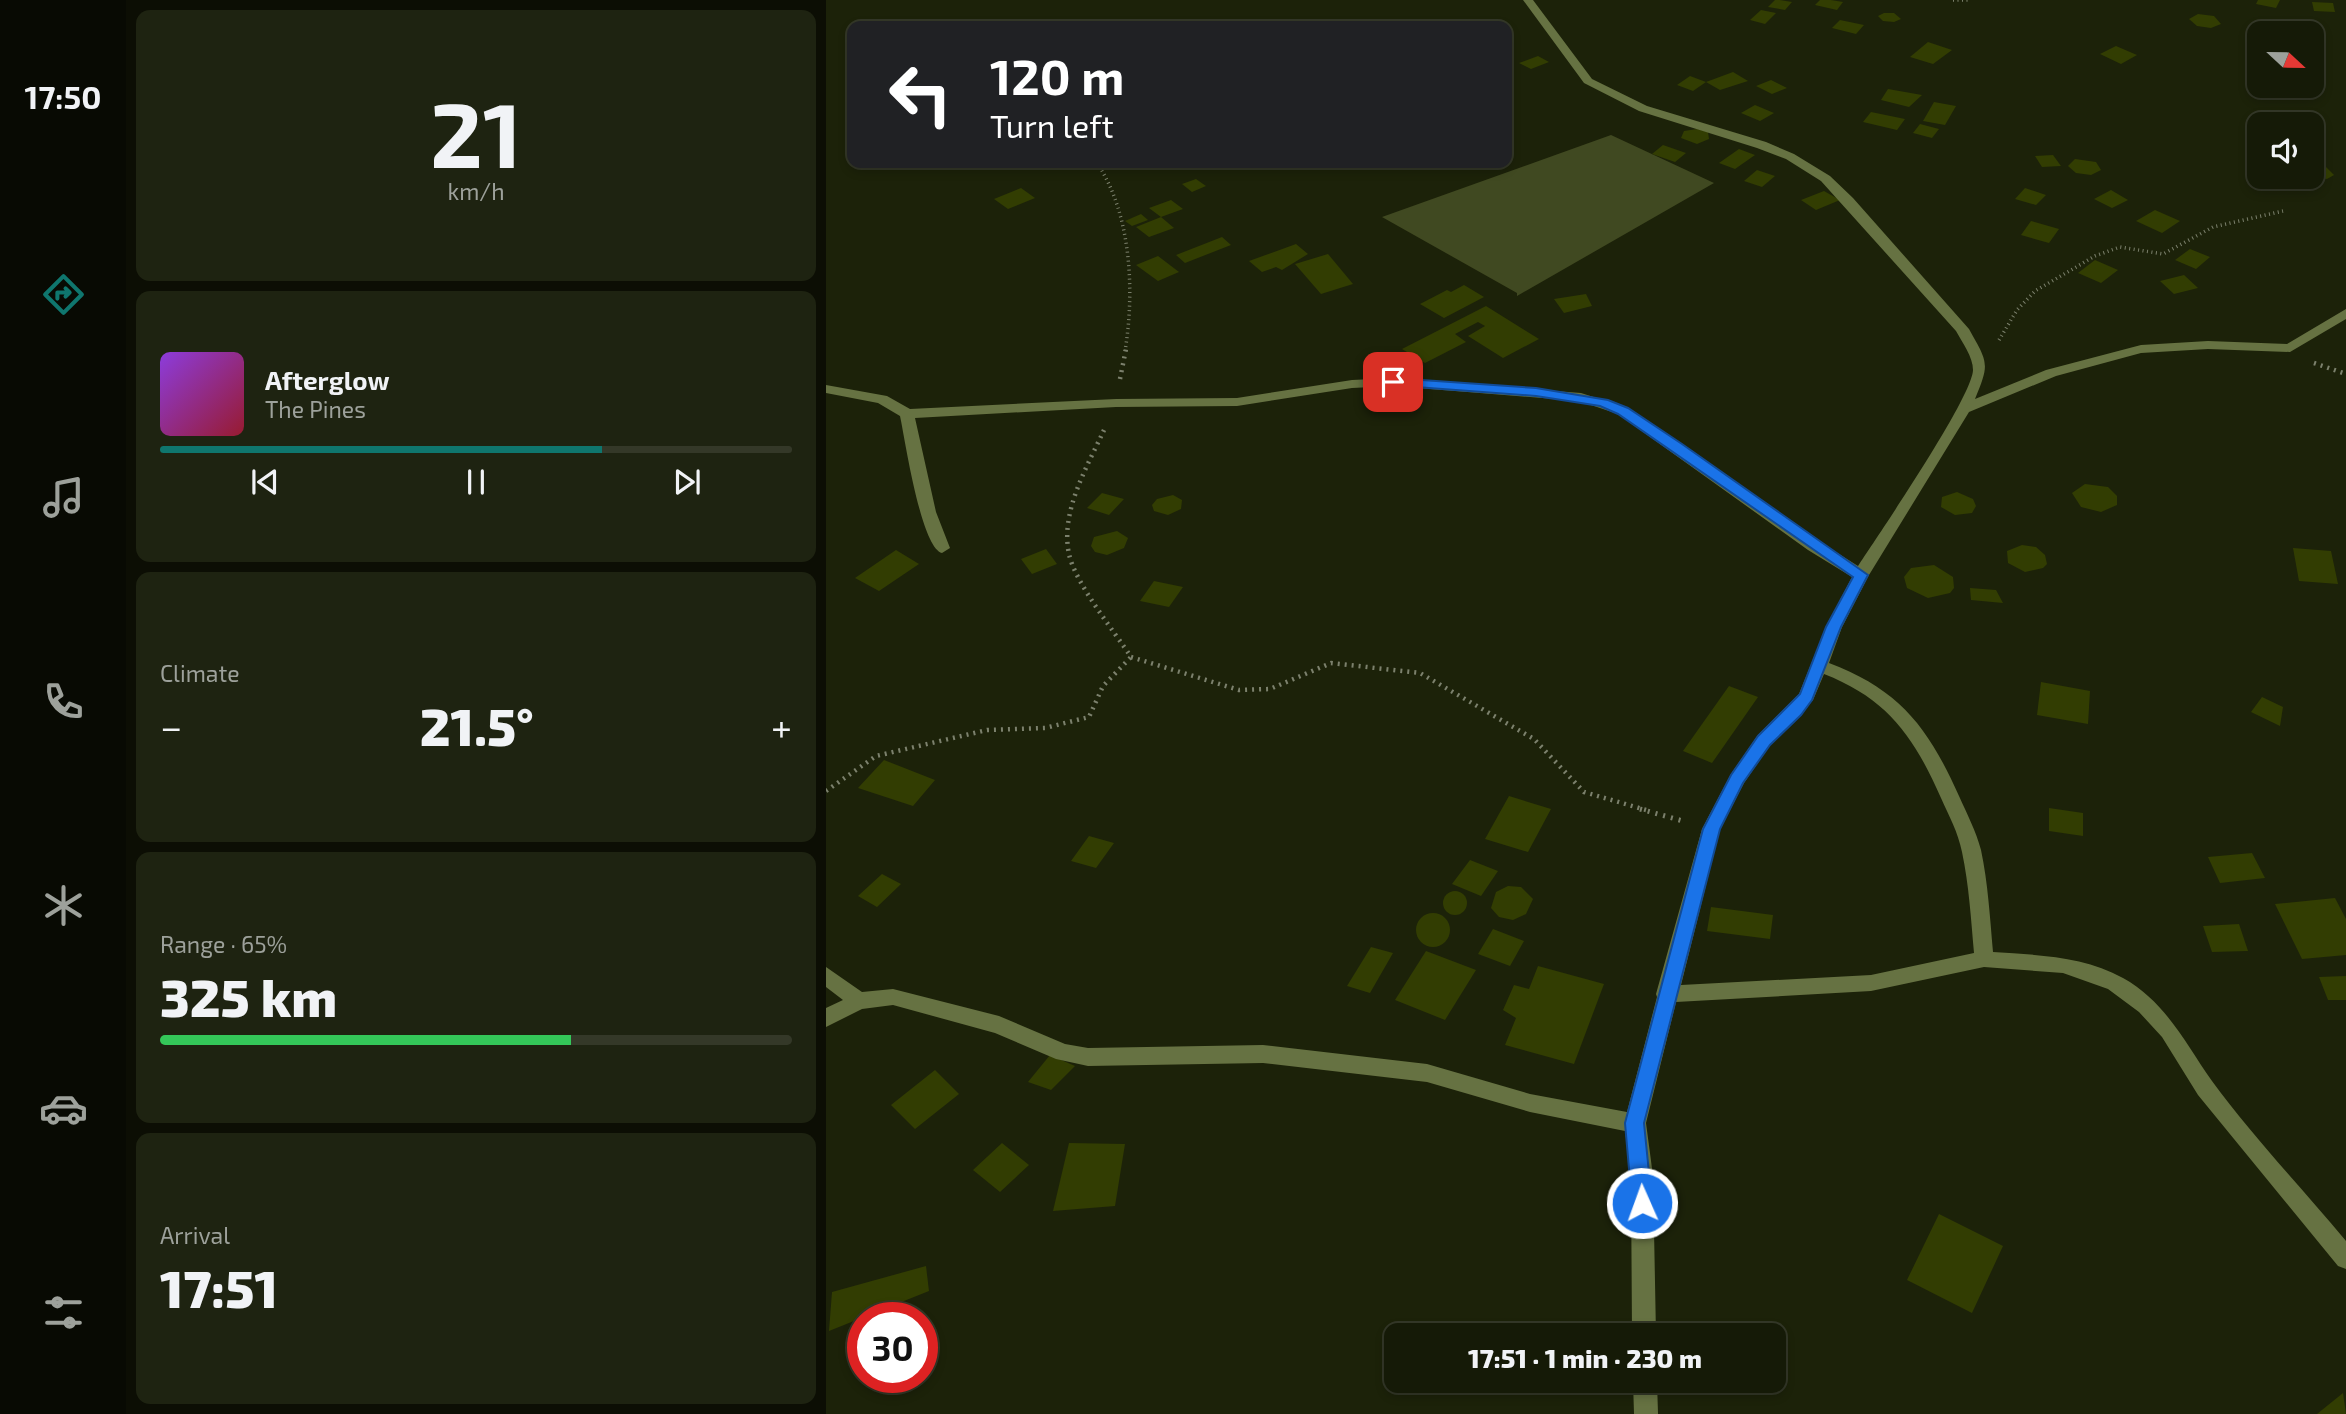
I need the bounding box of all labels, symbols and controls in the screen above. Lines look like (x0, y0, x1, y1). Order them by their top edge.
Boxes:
north arrow (2247, 21, 2324, 98)
map controls (2247, 21, 2324, 189)
text: 120 m (990, 46, 1124, 105)
icon: left (875, 49, 966, 140)
text: 17:50 (25, 77, 101, 115)
text: 21 (430, 77, 522, 186)
text: Turn left (990, 106, 1114, 144)
button: sound (2247, 112, 2324, 189)
text: km/h (447, 177, 505, 205)
icon: directions (39, 270, 88, 319)
pin (1363, 352, 1423, 412)
icon: arrive (1374, 363, 1412, 401)
text: Afterglow (265, 364, 390, 395)
text: The Pines (265, 395, 366, 423)
icon: previous (246, 463, 284, 501)
icon: pause (457, 463, 495, 501)
icon: next (668, 463, 706, 501)
icon: music (39, 473, 88, 522)
text: Climate (160, 659, 240, 687)
icon: phone (39, 677, 88, 726)
text: 21.5° (420, 694, 534, 756)
text: − (160, 703, 182, 749)
text: + (771, 703, 792, 749)
icon: climate (39, 881, 88, 930)
text: Range · 65% (160, 930, 287, 958)
text: 325 km (160, 965, 337, 1027)
icon: car (39, 1084, 88, 1133)
position arrow (1605, 1166, 1679, 1240)
text: Arrival (160, 1221, 230, 1249)
text: 17:51 (160, 1256, 278, 1318)
icon: filters (39, 1288, 88, 1337)
speed limit sign: 30 (847, 1302, 938, 1393)
text: 17:51 · 1 min · 230 m (1468, 1342, 1702, 1373)

